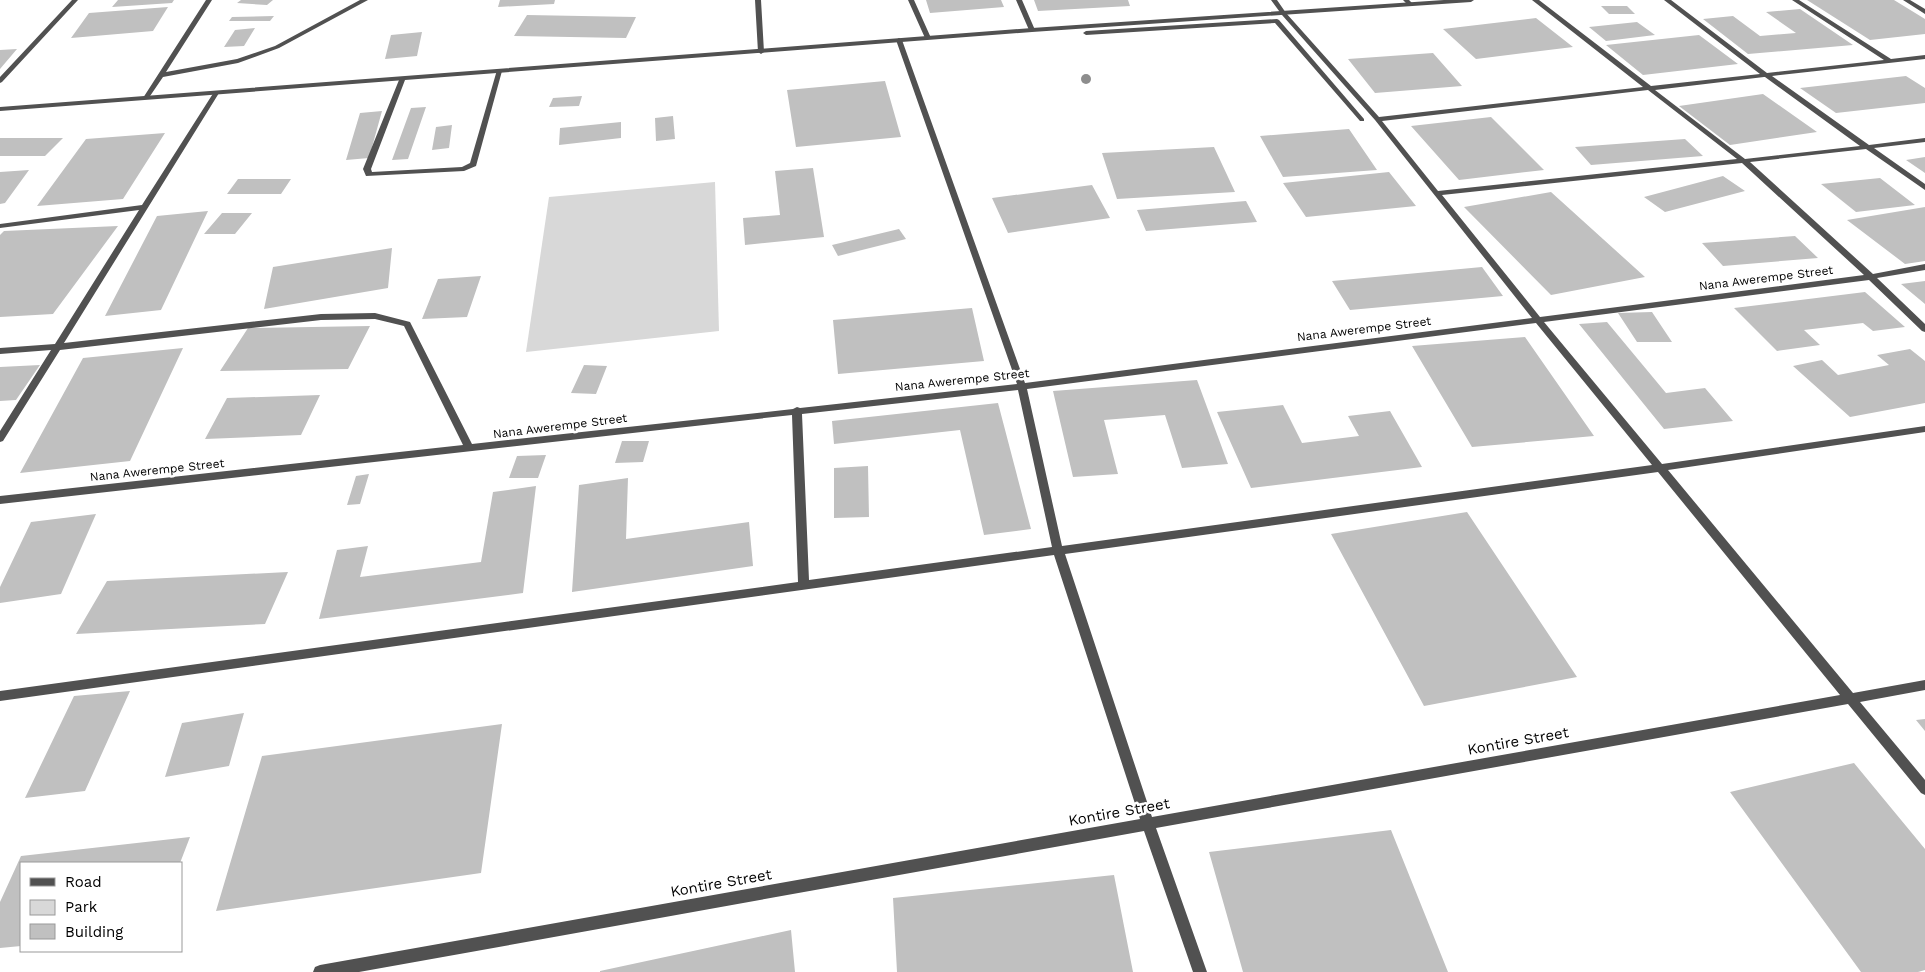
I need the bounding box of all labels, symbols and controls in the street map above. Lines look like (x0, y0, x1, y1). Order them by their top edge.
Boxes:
street label: Nana Awerempe Street (1698, 263, 1834, 293)
street label: Nana Awerempe Street (1296, 314, 1432, 344)
street label: Nana Awerempe Street (894, 366, 1030, 394)
street label: Nana Awerempe Street (492, 411, 628, 441)
street label: Nana Awerempe Street (89, 456, 225, 484)
street label: Kontire Street (1466, 723, 1571, 759)
street label: Kontire Street (1067, 794, 1172, 830)
legend (20, 862, 182, 952)
street label: Kontire Street (669, 865, 774, 901)
text: Road (65, 873, 102, 891)
text: Park (65, 898, 98, 916)
text: Building (65, 923, 123, 941)

